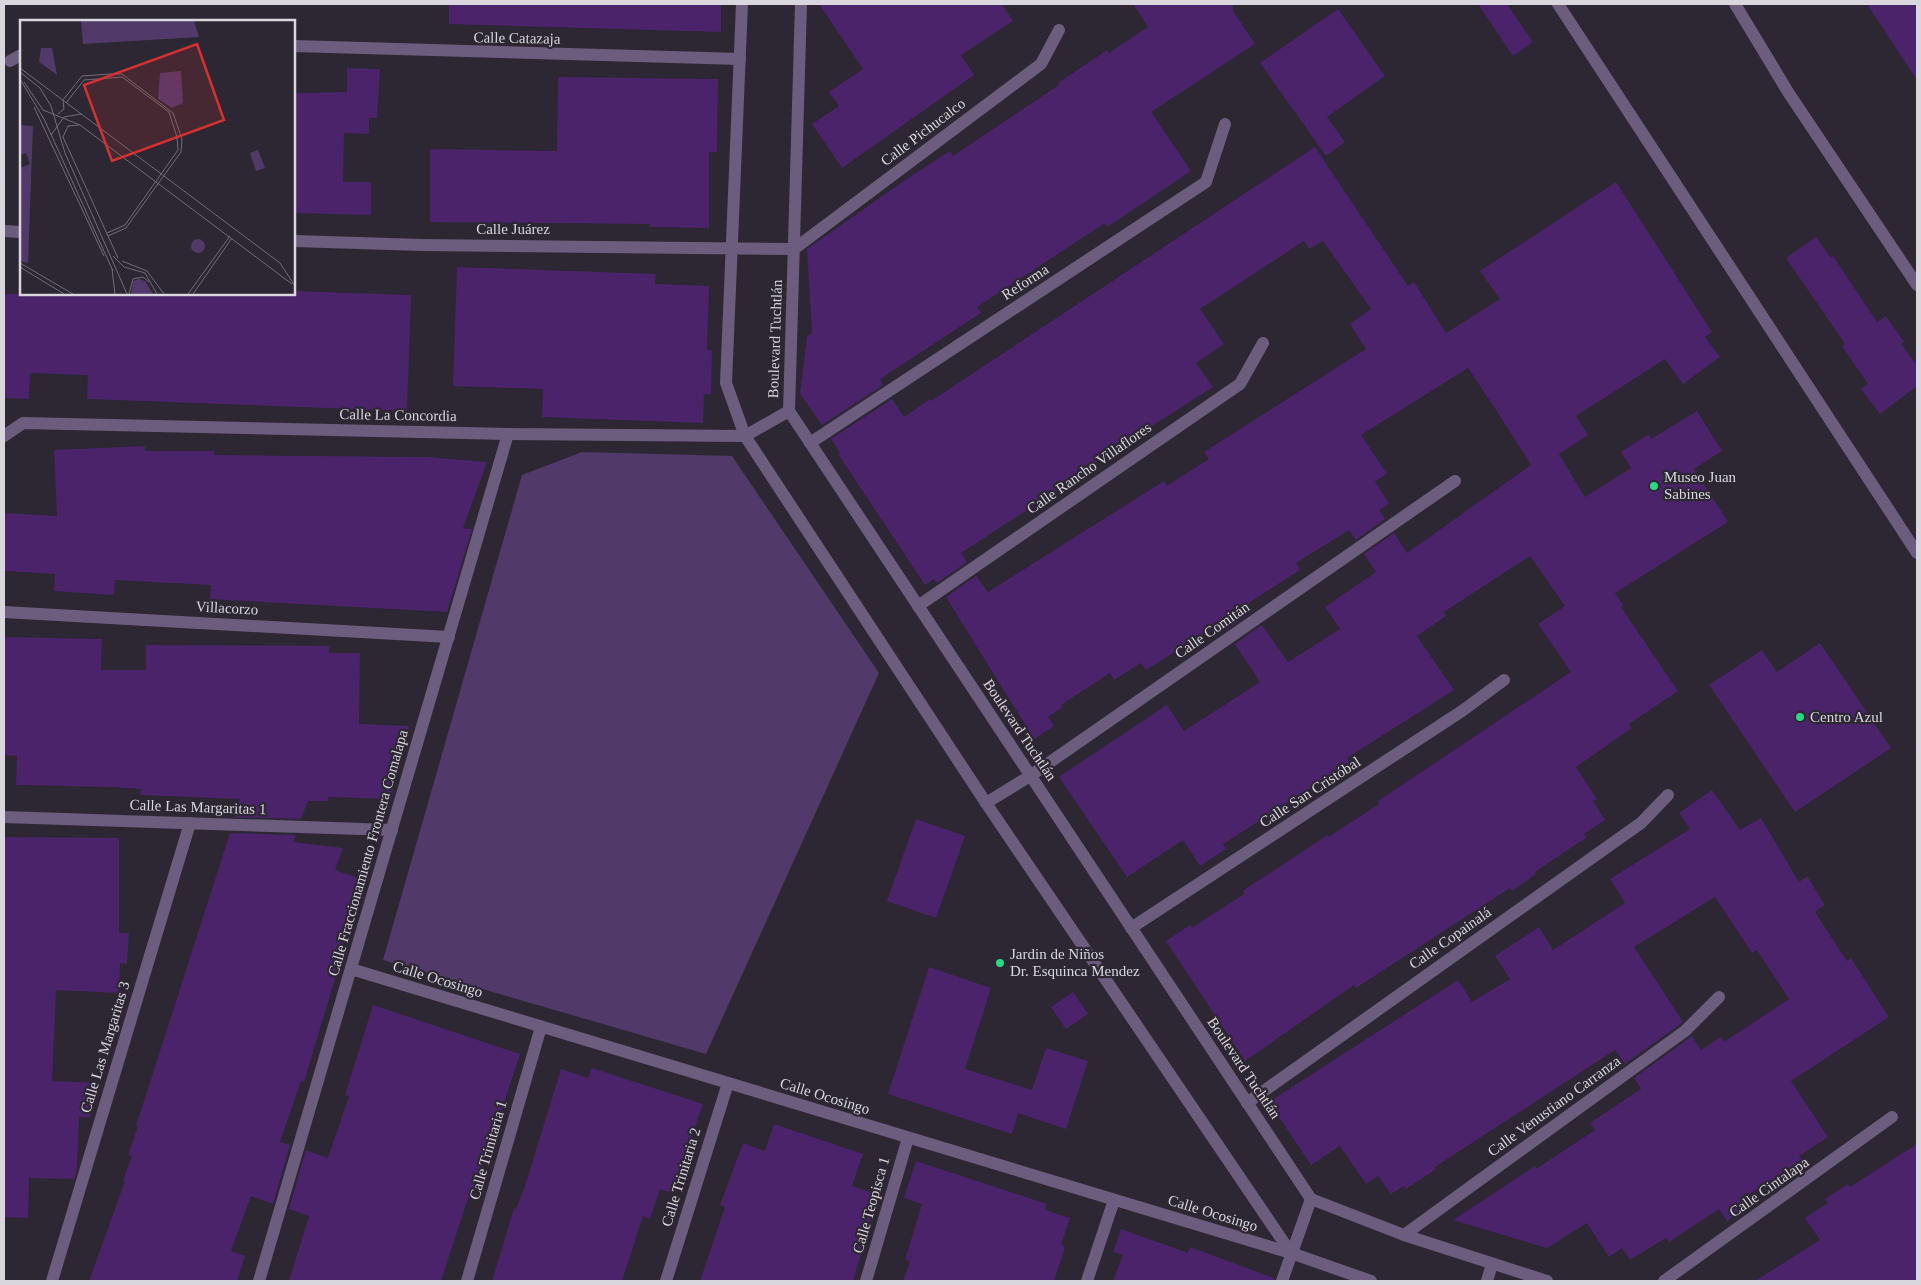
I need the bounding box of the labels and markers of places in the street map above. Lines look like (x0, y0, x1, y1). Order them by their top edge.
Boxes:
place label: Museo Juan Sabines (1664, 469, 1737, 502)
marker: Museo Juan Sabines (1648, 480, 1660, 492)
place label: Centro Azul (1810, 709, 1883, 725)
marker: Centro Azul (1794, 711, 1806, 723)
place label: Jardin de Niños Dr. Esquinca Mendez (1010, 946, 1140, 979)
marker: Jardin de Niños Dr. Esquinca Mendez (994, 957, 1006, 969)

